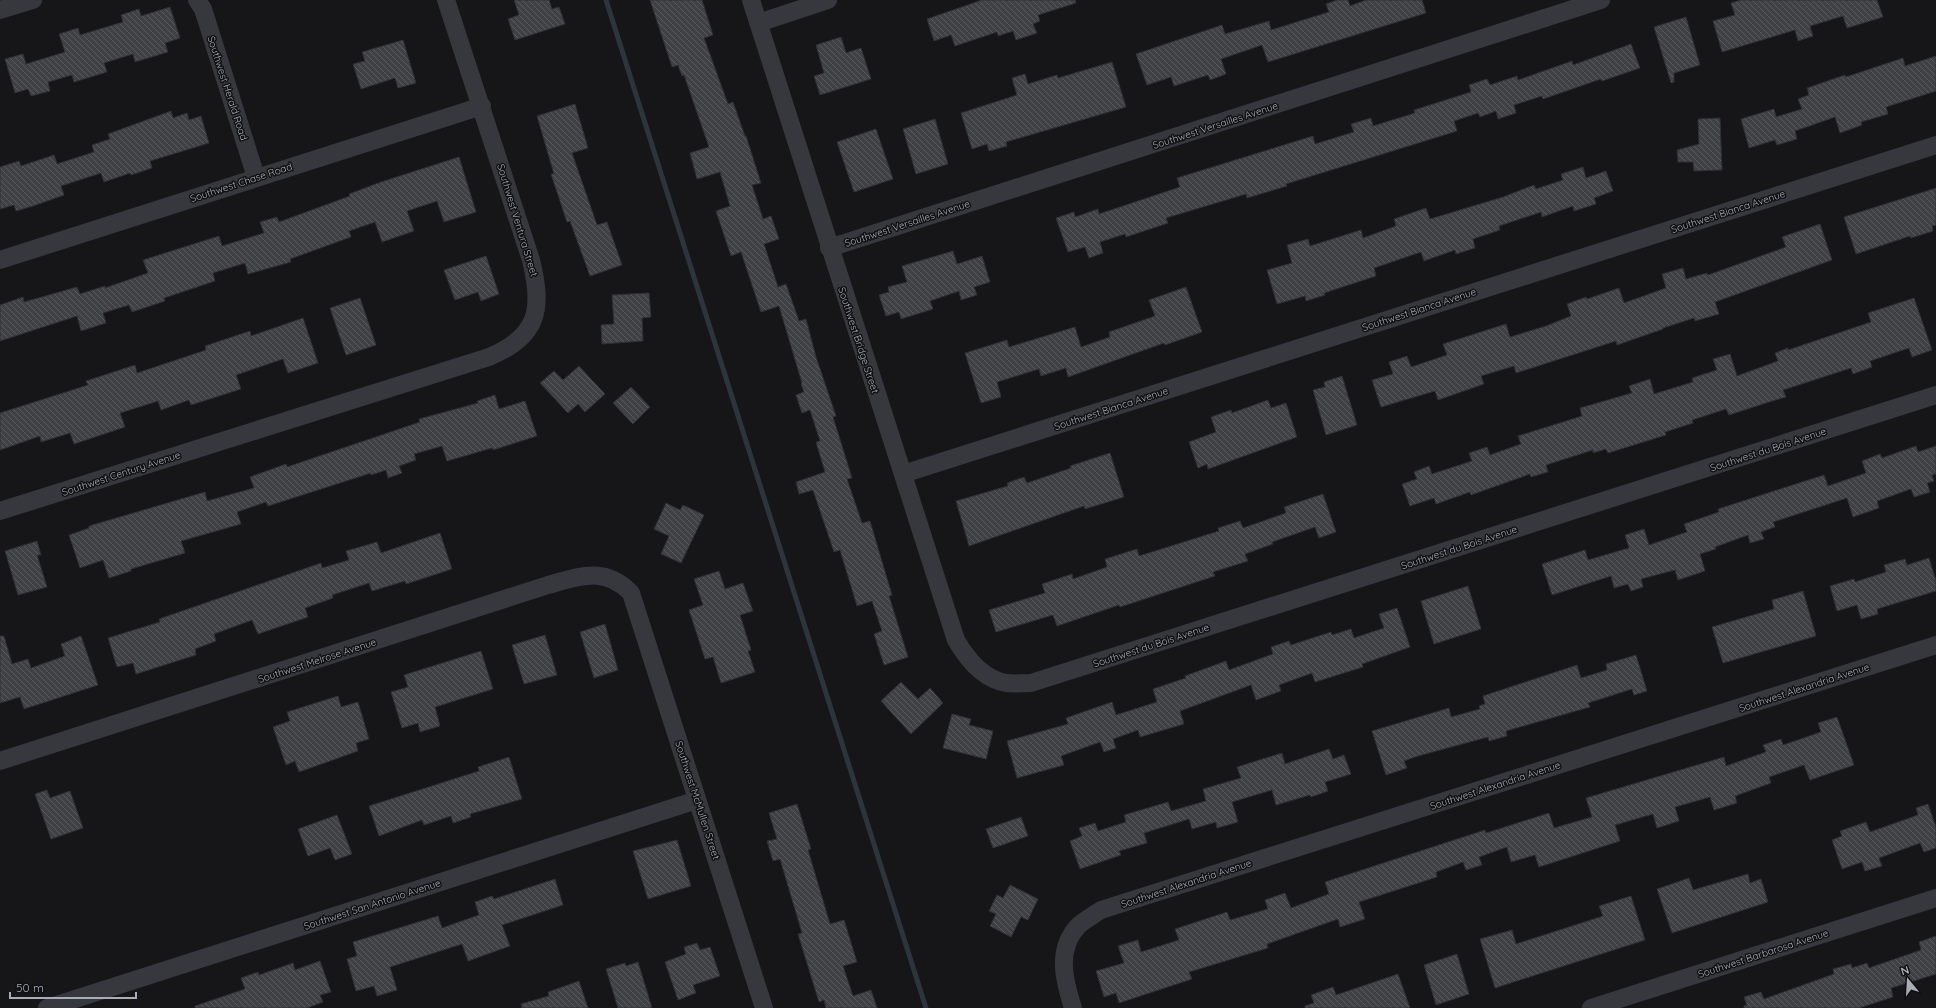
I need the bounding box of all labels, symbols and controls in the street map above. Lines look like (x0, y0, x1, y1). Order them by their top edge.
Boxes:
street label: Southwest Herald Road (205, 34, 251, 142)
street label: Southwest Versailles Avenue (1151, 99, 1280, 152)
street label: Southwest Chase Road (188, 160, 294, 205)
street label: Southwest Ventura Street (494, 162, 541, 279)
street label: Southwest Bianca Avenue (1670, 187, 1787, 236)
street label: Southwest Versailles Avenue (843, 197, 972, 250)
street label: Southwest Bridge Street (835, 285, 882, 395)
street label: Southwest Bianca Avenue (1361, 285, 1478, 334)
street label: Southwest Bianca Avenue (1053, 384, 1170, 433)
street label: Southwest du Bois Avenue (1708, 424, 1828, 474)
street label: Southwest Century Avenue (60, 448, 182, 499)
street label: Southwest du Bois Avenue (1399, 522, 1519, 572)
street label: Southwest du Bois Avenue (1091, 620, 1211, 670)
street label: Southwest Melrose Avenue (256, 635, 378, 686)
street label: Southwest Alexandria Avenue (1737, 660, 1871, 715)
street label: Southwest McMullen Street (672, 739, 723, 862)
street label: Southwest Alexandria Avenue (1428, 758, 1562, 813)
street label: Southwest Alexandria Avenue (1119, 856, 1253, 911)
street label: Southwest San Antonio Avenue (302, 876, 443, 933)
street label: Southwest Barbarosa Avenue (1696, 926, 1830, 981)
north arrow (1888, 960, 1928, 1000)
text: N (1899, 963, 1911, 978)
scale bar (10, 974, 136, 1000)
text: 50 m (16, 980, 44, 995)

